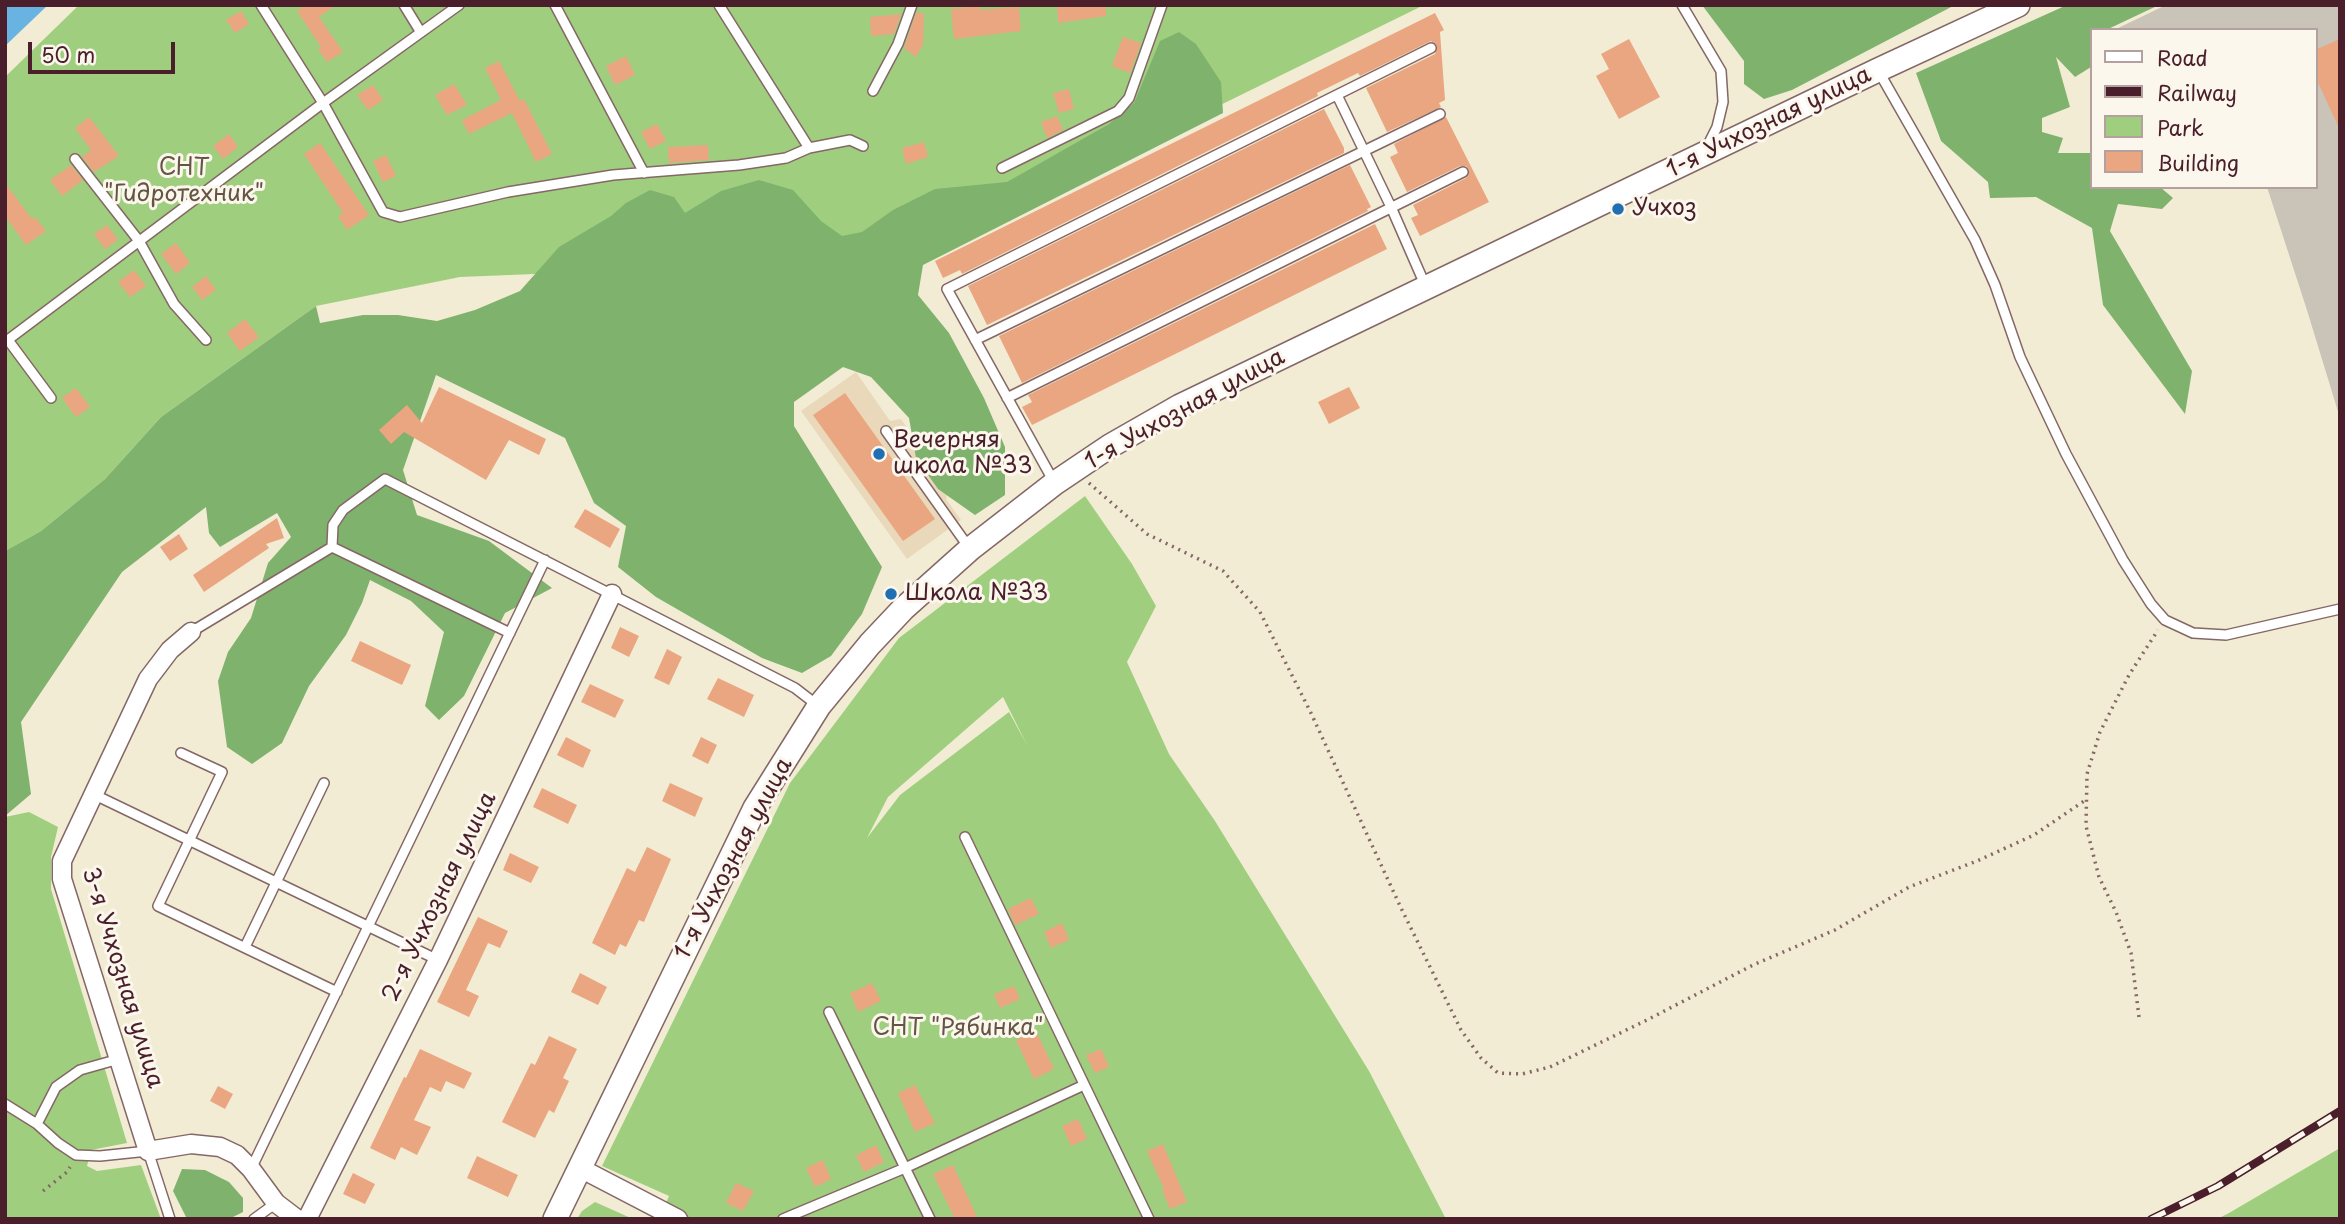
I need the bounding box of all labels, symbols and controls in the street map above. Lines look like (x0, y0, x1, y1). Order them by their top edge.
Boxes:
scale bar (32, 28, 178, 72)
legend (2090, 28, 2317, 189)
text: 50 m (41, 38, 95, 70)
text: Road (2157, 41, 2208, 73)
street label: 1-я Учхозная улица (1662, 61, 1876, 185)
text: Railway (2157, 76, 2237, 108)
text: Park (2157, 111, 2204, 143)
text: Building (2157, 146, 2239, 178)
park label: СНТ "Гидротехник" (104, 155, 264, 209)
place label: Учхоз (1632, 195, 1697, 223)
marker: Учхоз (1610, 201, 1626, 217)
street label: 1-я Учхозная улица (1080, 344, 1290, 476)
place label: Вечерняя школа №33 (893, 427, 1032, 481)
marker: Вечерняя школа №33 (871, 446, 887, 462)
place label: Школа №33 (905, 580, 1048, 608)
marker: Школа №33 (883, 586, 899, 602)
street label: 1-я Учхозная улица (669, 754, 799, 964)
street label: 2-я Учхозная улица (377, 788, 503, 1006)
street label: 3-я Учхозная улица (75, 864, 169, 1092)
park label: СНТ "Рябинка" (873, 1015, 1043, 1043)

